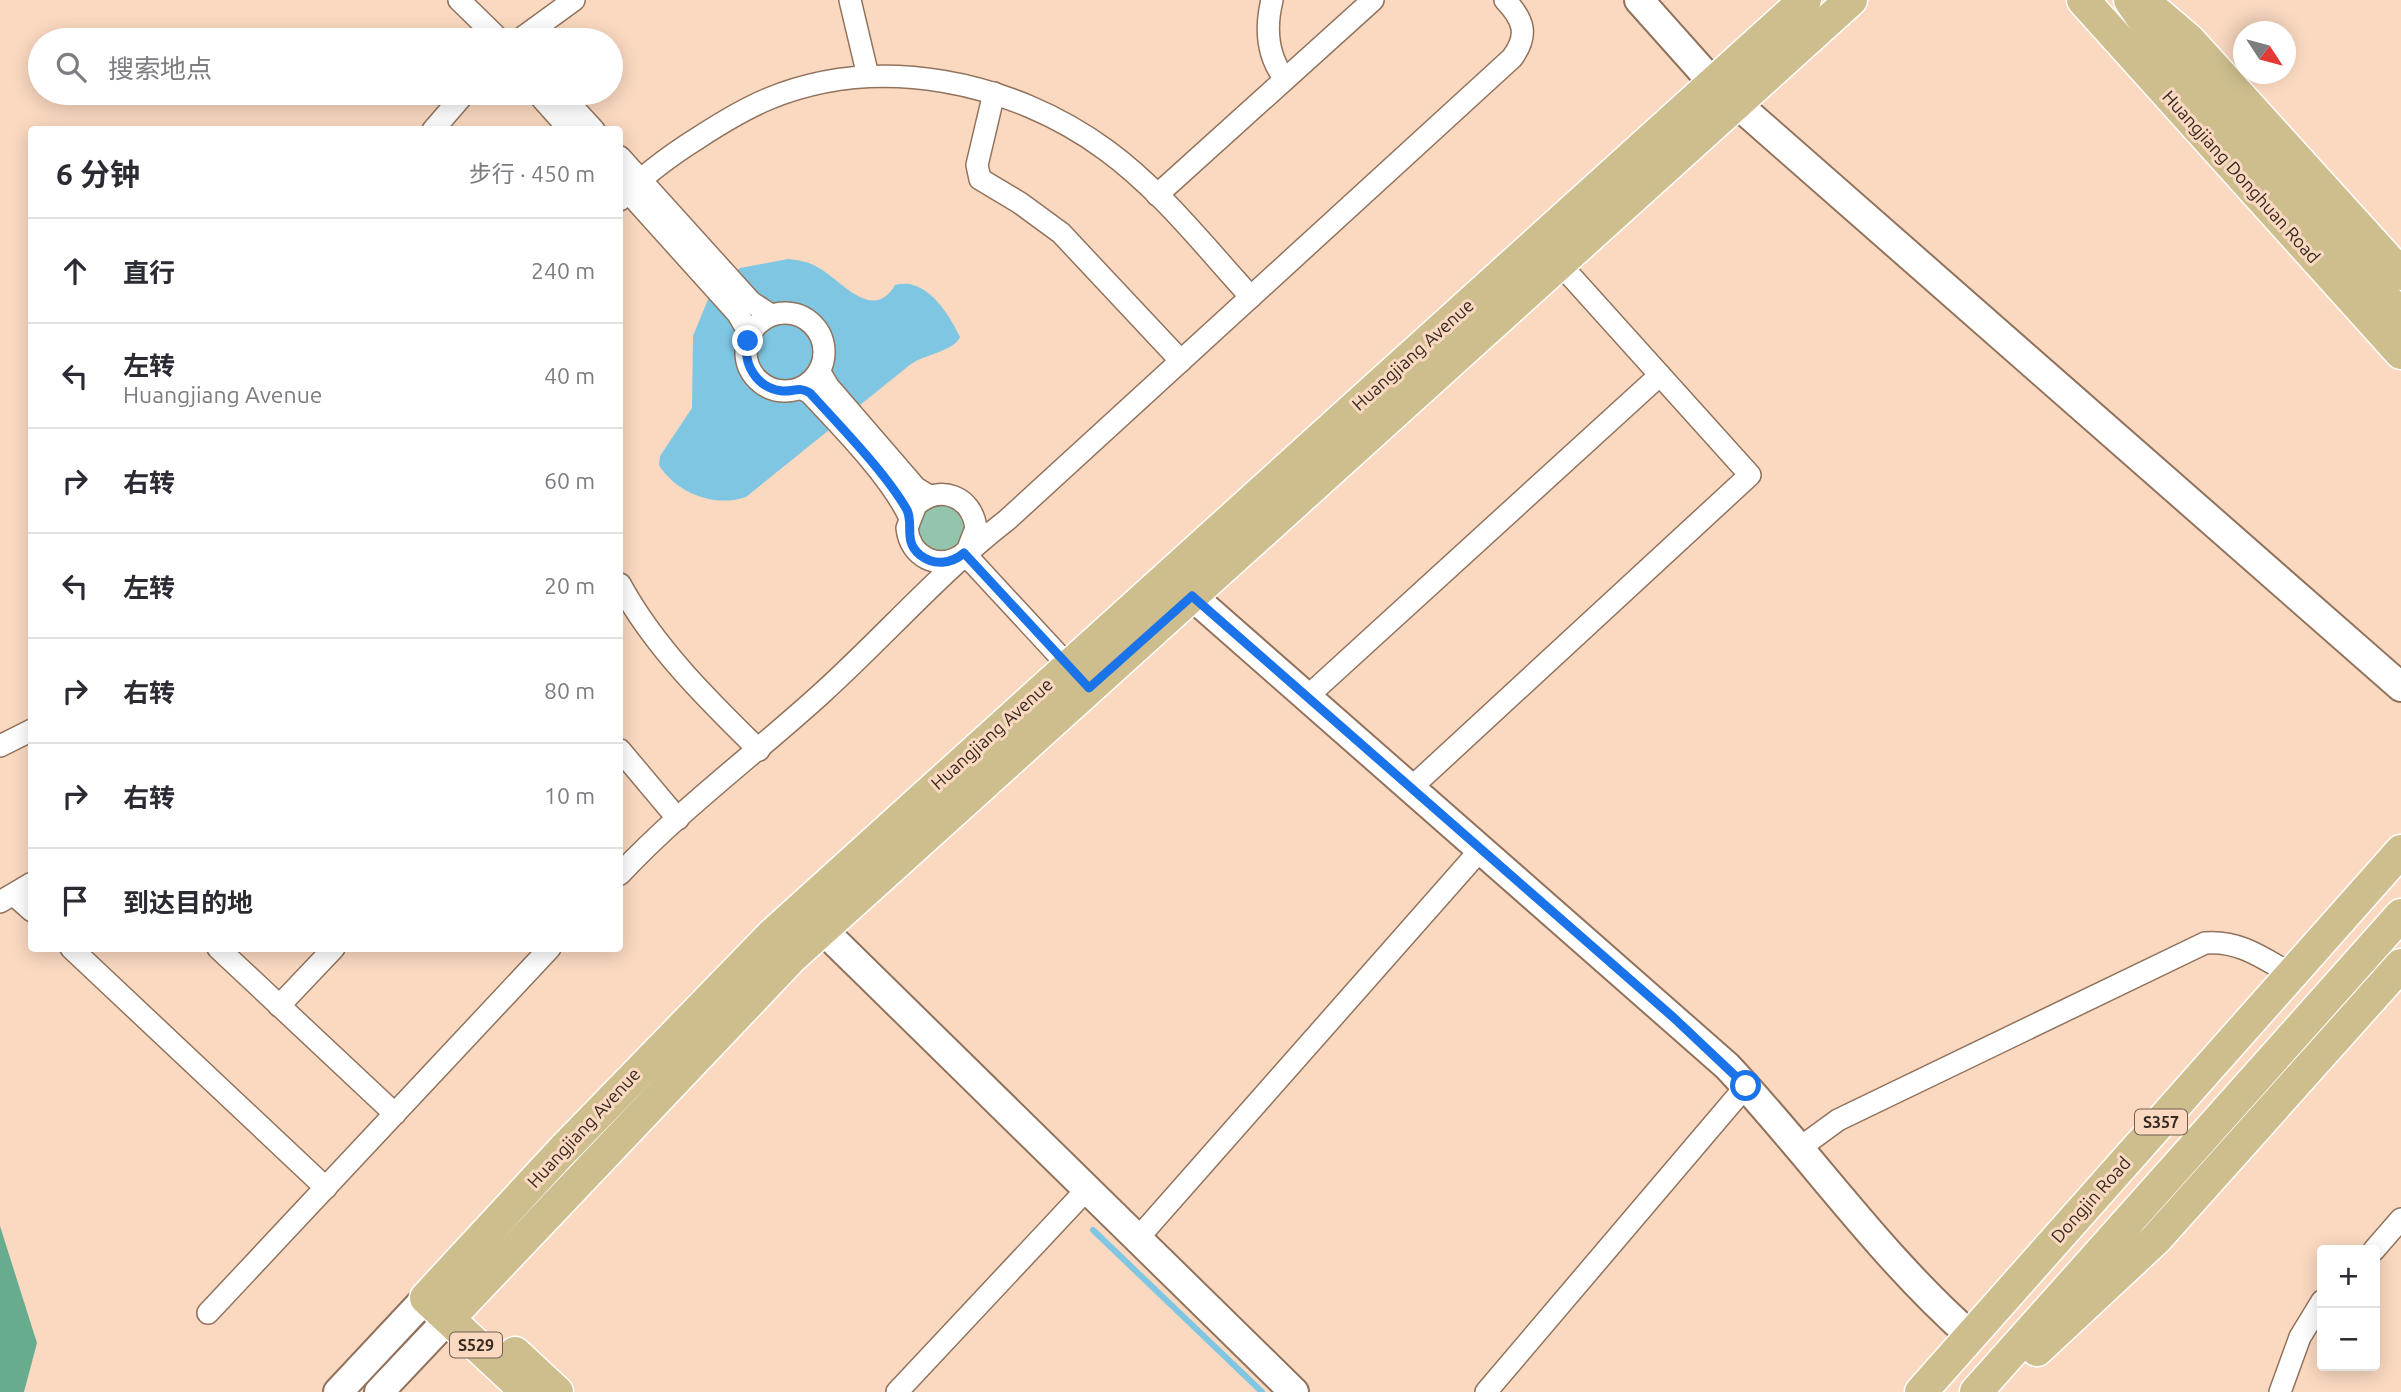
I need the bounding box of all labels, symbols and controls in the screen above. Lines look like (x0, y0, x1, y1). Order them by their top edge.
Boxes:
north arrow (2233, 21, 2296, 84)
search box (28, 28, 623, 105)
icon: search (52, 48, 90, 86)
text: 搜索地点 (108, 54, 212, 83)
street label: Huangjiang Donghuan Road (2159, 86, 2324, 267)
text: 6 分钟 (56, 157, 140, 191)
text: 步行 · 450 m (469, 161, 595, 186)
icon: ahead (56, 252, 94, 290)
text: 直行 (123, 258, 175, 287)
text: 240 m (531, 258, 595, 283)
street label: Huangjiang Avenue (1348, 295, 1477, 414)
route end (732, 325, 763, 356)
text: 左转 (123, 351, 175, 380)
icon: left (56, 357, 94, 395)
text: 40 m (544, 363, 595, 388)
text: Huangjiang Avenue (123, 382, 323, 407)
icon: right (56, 462, 94, 500)
text: 右转 (123, 468, 175, 497)
text: 60 m (544, 468, 595, 493)
icon: left (56, 567, 94, 605)
text: 左转 (123, 573, 175, 602)
text: 20 m (544, 573, 595, 598)
icon: right (56, 672, 94, 710)
street label: Huangjiang Avenue (927, 674, 1056, 793)
text: 右转 (123, 678, 175, 707)
text: 80 m (544, 678, 595, 703)
icon: right (56, 777, 94, 815)
text: 右转 (123, 783, 175, 812)
text: 10 m (544, 783, 595, 808)
icon: arrive (56, 882, 94, 920)
text: 到达目的地 (123, 888, 253, 917)
street label: Huangjiang Avenue (523, 1063, 644, 1191)
route start (1730, 1070, 1761, 1101)
road number: S357 (2135, 1110, 2187, 1134)
street label: Dongjin Road (2047, 1152, 2134, 1246)
map controls (2317, 1245, 2380, 1371)
button: + (2317, 1245, 2380, 1308)
button: − (2317, 1308, 2380, 1371)
road number: S529 (450, 1332, 502, 1358)

